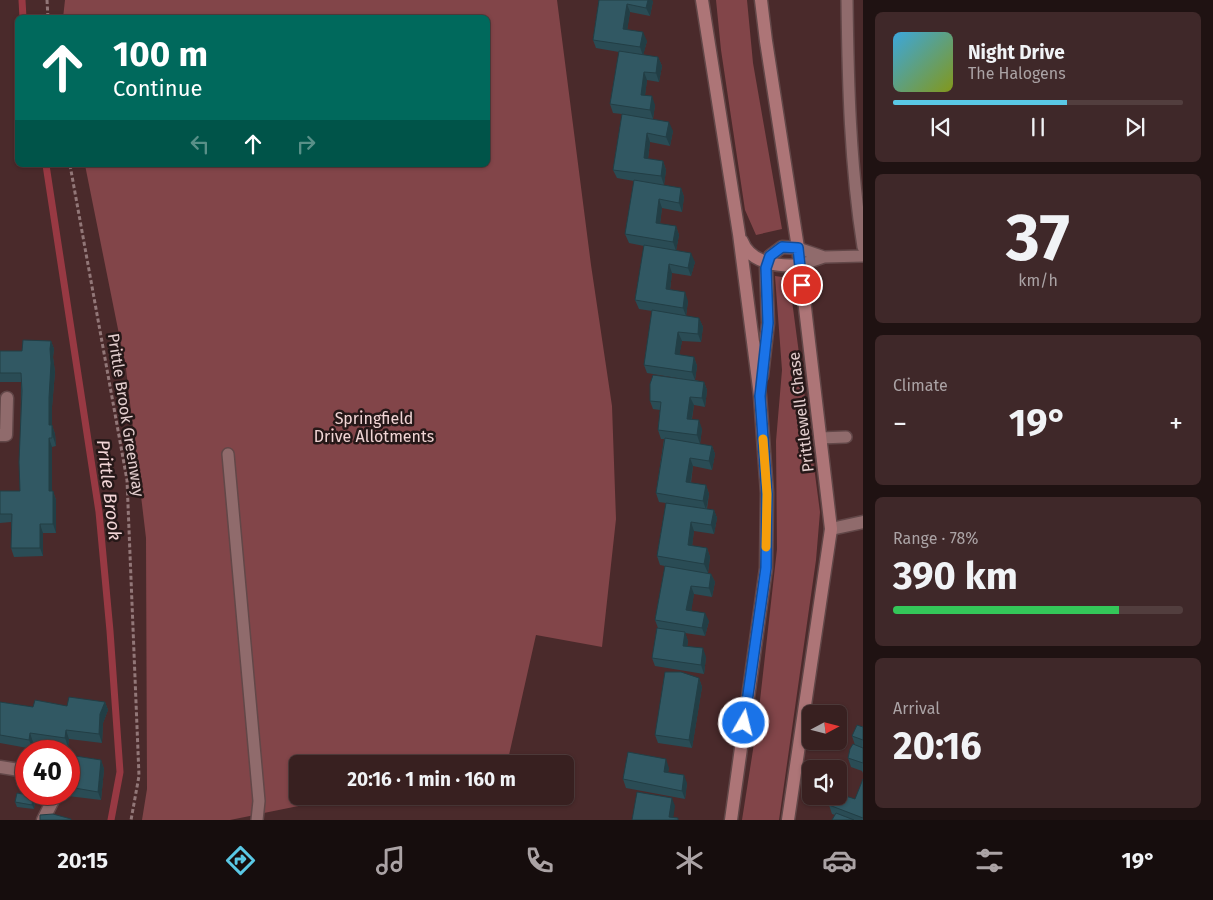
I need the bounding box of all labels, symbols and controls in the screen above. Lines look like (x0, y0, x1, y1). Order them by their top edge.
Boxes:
text: 100 m (113, 33, 208, 75)
icon: ahead (30, 35, 95, 100)
text: Night Drive (968, 41, 1065, 64)
text: The Halogens (968, 64, 1066, 83)
text: Continue (113, 75, 202, 102)
icon: previous (927, 113, 955, 141)
icon: pause (1024, 113, 1052, 141)
icon: next (1121, 113, 1149, 141)
icon: left (186, 130, 214, 158)
icon: ahead (239, 130, 267, 158)
icon: right (292, 130, 320, 158)
text: 37 (1006, 199, 1070, 277)
pin (781, 264, 823, 306)
icon: arrive (788, 271, 816, 299)
text: km/h (1018, 271, 1058, 290)
street label: Prittle Brook Greenway (104, 332, 148, 498)
street label: Prittlewell Chase (784, 351, 818, 473)
text: Climate (893, 376, 948, 395)
text: 19° (1009, 400, 1067, 446)
text: − (893, 407, 907, 440)
text: + (1169, 407, 1183, 440)
park label: Springfield Drive Allotments (314, 409, 434, 446)
water label: Prittle Brook (92, 438, 126, 542)
text: Range · 78% (893, 529, 979, 548)
text: 390 km (893, 553, 1018, 599)
position arrow (717, 696, 769, 748)
text: Arrival (893, 699, 940, 718)
north arrow (802, 705, 848, 750)
map controls (802, 705, 847, 805)
text: 20:16 (893, 723, 982, 769)
speed limit sign: 40 (15, 740, 80, 805)
button: sound (802, 760, 847, 805)
text: 20:16 · 1 min · 160 m (347, 768, 516, 791)
icon: directions (223, 843, 258, 878)
icon: music (373, 843, 408, 878)
icon: phone (522, 843, 557, 878)
icon: climate (672, 843, 707, 878)
icon: car (822, 843, 857, 878)
icon: filters (972, 843, 1007, 878)
text: 20:15 (57, 847, 108, 874)
text: 19° (1122, 847, 1156, 874)

